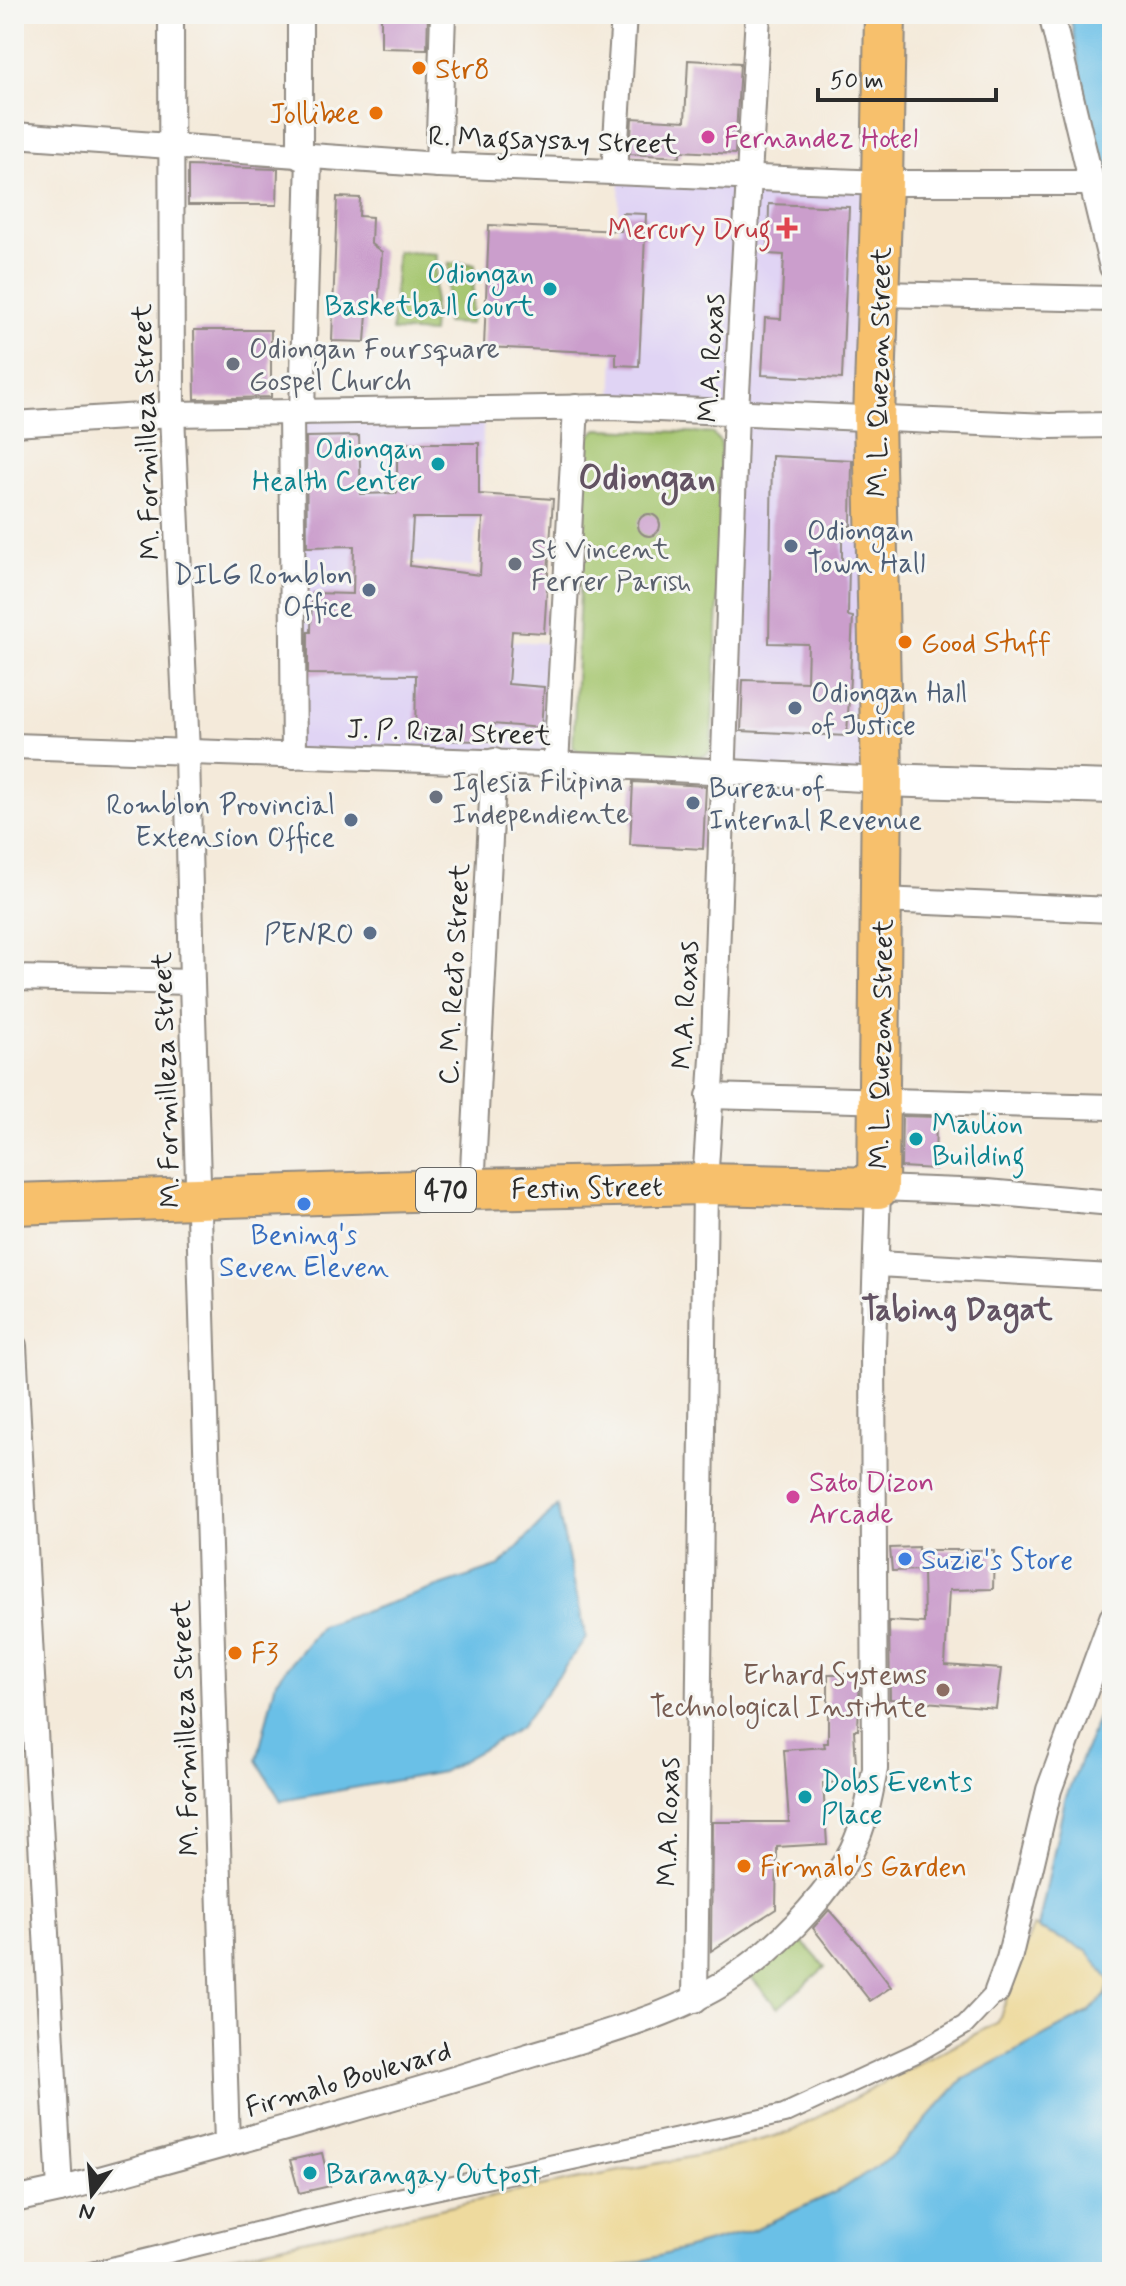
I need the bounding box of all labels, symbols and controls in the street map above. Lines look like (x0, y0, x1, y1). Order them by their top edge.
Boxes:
place label: Str8 (435, 52, 490, 89)
scale bar (818, 52, 996, 102)
marker: Str8 (410, 59, 428, 77)
text: 50 m (830, 66, 884, 97)
place label: Jollibee (269, 97, 360, 134)
marker: Jollibee (367, 104, 385, 122)
street label: R. Magsaysay Street (427, 119, 679, 167)
place label: Fernandez Hotel (724, 121, 918, 158)
marker: Fernandez Hotel (699, 128, 717, 146)
place label: Mercury Drug (608, 212, 771, 252)
marker: Mercury Drug (778, 219, 796, 237)
street label: M. L. Quezon Street (860, 246, 901, 497)
place label: Odiongan Basketball Court (325, 257, 535, 326)
marker: Odiongan Basketball Court (541, 280, 559, 298)
street label: M.A. Roxas (691, 293, 734, 424)
street label: M. Formilleza Street (125, 303, 170, 561)
place label: Odiongan Foursquare Gospel Church (249, 332, 500, 401)
marker: Odiongan Foursquare Gospel Church (224, 355, 242, 373)
place label: Odiongan Health Center (252, 432, 422, 501)
marker: Odiongan Health Center (429, 455, 447, 473)
district label: Odiongan (578, 456, 716, 506)
place label: Odiongan Town Hall (807, 514, 925, 583)
place label: St Vincent Ferrer Parish (531, 532, 692, 601)
marker: Odiongan Town Hall (782, 537, 800, 555)
marker: St Vincent Ferrer Parish (506, 555, 524, 573)
place label: DILG Romblon Office (173, 558, 353, 627)
marker: DILG Romblon Office (360, 581, 378, 599)
place label: Good Stuff (921, 626, 1051, 663)
marker: Good Stuff (896, 633, 914, 651)
place label: Odiongan Hall of Justice (811, 676, 968, 745)
marker: Odiongan Hall of Justice (786, 699, 804, 717)
street label: J. P. Rizal Street (346, 711, 552, 756)
place label: Iglesia Filipina Independiente (452, 765, 629, 834)
place label: Bureau of Internal Revenue (709, 771, 922, 840)
place label: Romblon Provincial Extension Office (106, 788, 335, 857)
marker: Iglesia Filipina Independiente (427, 788, 445, 806)
marker: Bureau of Internal Revenue (684, 794, 702, 812)
marker: Romblon Provincial Extension Office (342, 811, 360, 829)
street label: C. M. Recto Street (431, 862, 480, 1086)
place label: PENRO (264, 917, 354, 954)
street label: M. L. Quezon Street (862, 918, 903, 1169)
marker: PENRO (361, 924, 379, 942)
street label: M.A. Roxas (665, 940, 708, 1071)
street label: M. Formilleza Street (145, 951, 190, 1209)
place label: Maulion Building (932, 1107, 1025, 1179)
marker: Maulion Building (907, 1130, 925, 1148)
road number: 470 (416, 1168, 476, 1212)
street label: Festin Street (511, 1170, 663, 1209)
marker: Bening's Seven Eleven (295, 1195, 313, 1213)
place label: Bening's Seven Eleven (219, 1218, 389, 1287)
district label: Tabing Dagat (861, 1289, 1054, 1334)
place label: Sato Dizon Arcade (809, 1465, 934, 1534)
marker: Sato Dizon Arcade (784, 1488, 802, 1506)
place label: Suzie's Store (921, 1543, 1073, 1580)
marker: Suzie's Store (896, 1550, 914, 1568)
street label: M. Formilleza Street (164, 1599, 209, 1857)
place label: F3 (251, 1637, 279, 1674)
marker: F3 (226, 1644, 244, 1662)
place label: Erhard Systems Technological Institute (650, 1658, 927, 1729)
marker: Erhard Systems Technological Institute (934, 1681, 952, 1699)
street label: M.A. Roxas (650, 1757, 689, 1887)
place label: Dobs Events Place (821, 1765, 973, 1834)
marker: Dobs Events Place (796, 1788, 814, 1806)
place label: Firmalo's Garden (760, 1850, 967, 1887)
marker: Firmalo's Garden (735, 1857, 753, 1875)
street label: Firmalo Boulevard (241, 2033, 456, 2127)
north arrow (52, 2154, 132, 2234)
place label: Barangay Outpost (326, 2157, 541, 2194)
marker: Barangay Outpost (301, 2164, 319, 2182)
text: N (76, 2196, 98, 2227)

